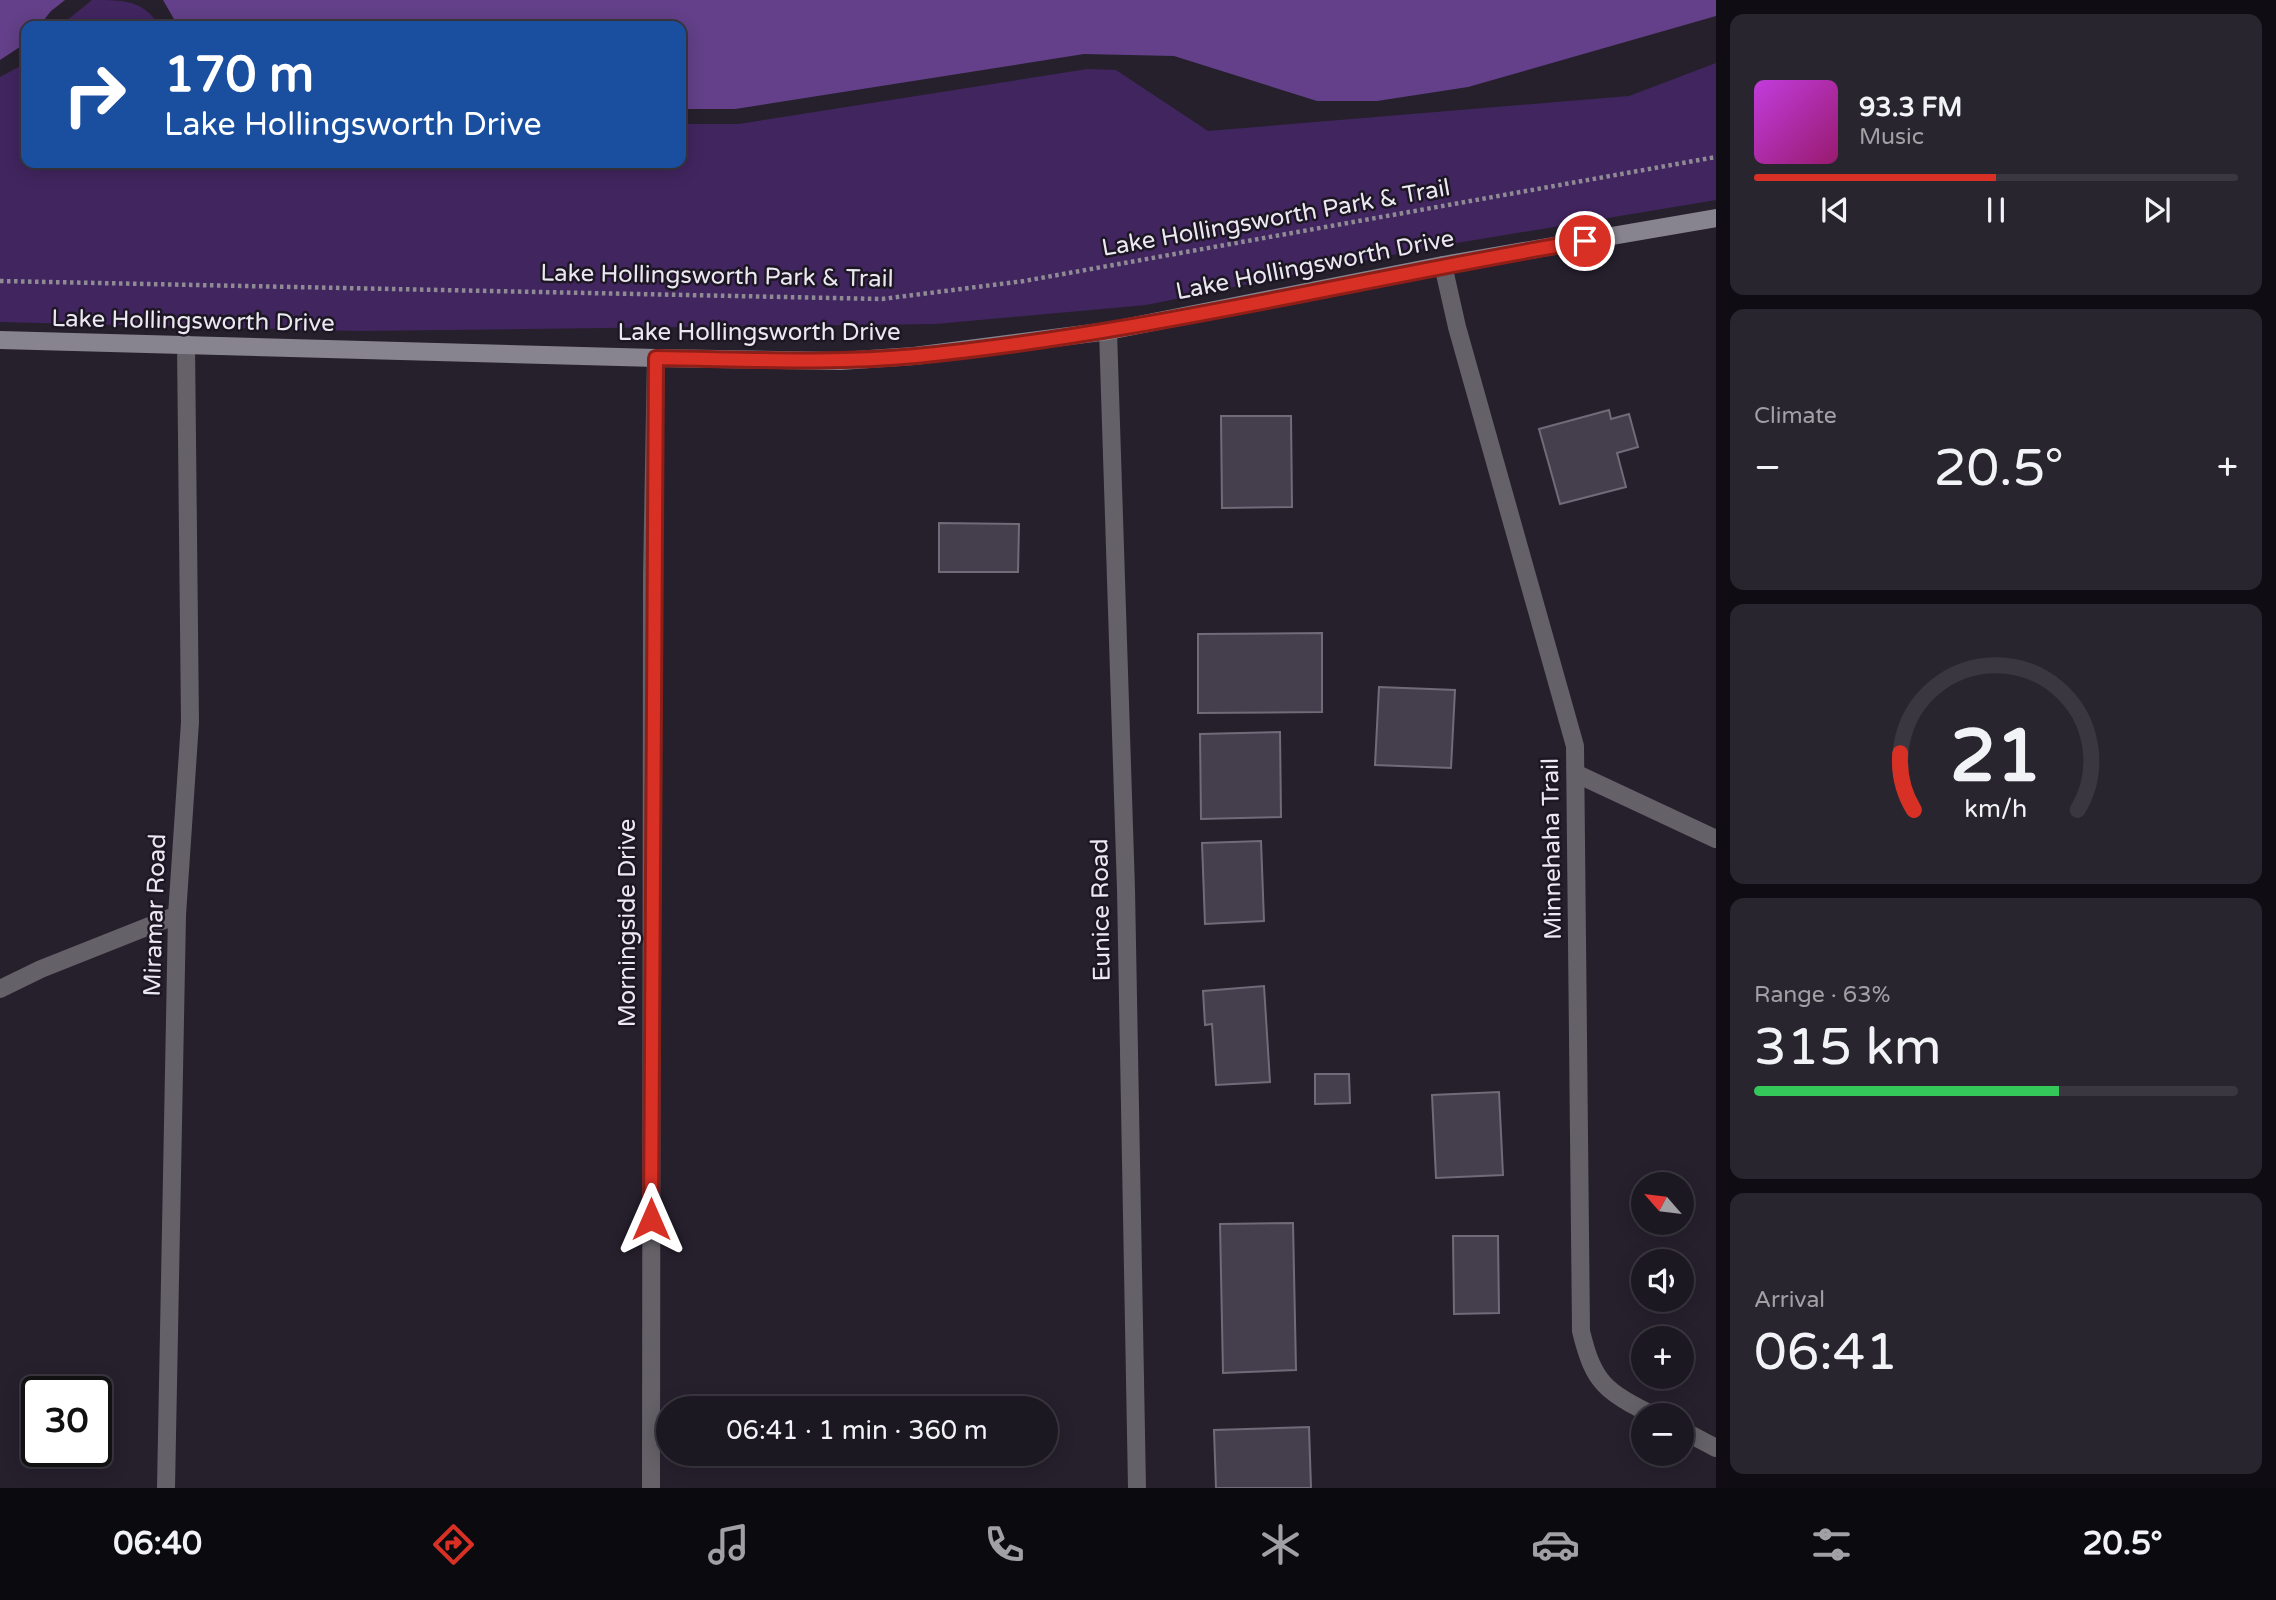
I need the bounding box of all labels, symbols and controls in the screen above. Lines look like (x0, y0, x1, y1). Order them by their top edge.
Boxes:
text: 170 m (164, 46, 314, 105)
icon: right (49, 49, 140, 140)
text: 93.3 FM (1859, 92, 1962, 123)
text: Lake Hollingsworth Drive (164, 106, 542, 144)
text: Music (1859, 123, 1924, 151)
street label: Lake Hollingsworth Park & Trail (1100, 173, 1452, 263)
icon: previous (1816, 191, 1854, 229)
icon: pause (1977, 191, 2015, 229)
icon: next (2138, 191, 2176, 229)
pin (1555, 211, 1615, 271)
icon: arrive (1566, 222, 1604, 260)
street label: Lake Hollingsworth Drive (1173, 224, 1457, 306)
street label: Lake Hollingsworth Park & Trail (540, 258, 894, 294)
street label: Lake Hollingsworth Drive (51, 304, 335, 338)
street label: Lake Hollingsworth Drive (617, 318, 901, 347)
text: Climate (1754, 402, 1837, 430)
text: 20.5° (1934, 437, 2064, 500)
text: − (1754, 445, 1781, 491)
text: + (2217, 445, 2238, 491)
text: 21 (1950, 713, 2042, 801)
street label: Minnehaha Trail (1536, 758, 1568, 940)
text: km/h (1965, 794, 2027, 824)
street label: Morningside Drive (613, 819, 642, 1027)
street label: Miramar Road (138, 833, 172, 997)
street label: Eunice Road (1085, 838, 1117, 982)
text: Range · 63% (1754, 981, 1890, 1009)
text: 315 km (1754, 1016, 1942, 1079)
north arrow (1631, 1172, 1694, 1236)
map controls (1631, 1172, 1694, 1466)
position arrow (614, 1182, 688, 1256)
button: sound (1631, 1249, 1694, 1312)
text: Arrival (1754, 1286, 1825, 1314)
text: 06:41 (1754, 1321, 1898, 1384)
button: + (1631, 1326, 1694, 1389)
speed limit sign: 30 (21, 1376, 112, 1467)
button: − (1631, 1403, 1694, 1466)
text: 06:41 · 1 min · 360 m (726, 1415, 988, 1446)
icon: directions (429, 1520, 478, 1569)
icon: music (704, 1520, 753, 1569)
icon: phone (980, 1520, 1029, 1569)
icon: climate (1256, 1520, 1305, 1569)
icon: car (1531, 1520, 1580, 1569)
icon: filters (1807, 1520, 1856, 1569)
text: 06:40 (113, 1525, 202, 1563)
text: 20.5° (2083, 1525, 2163, 1563)

